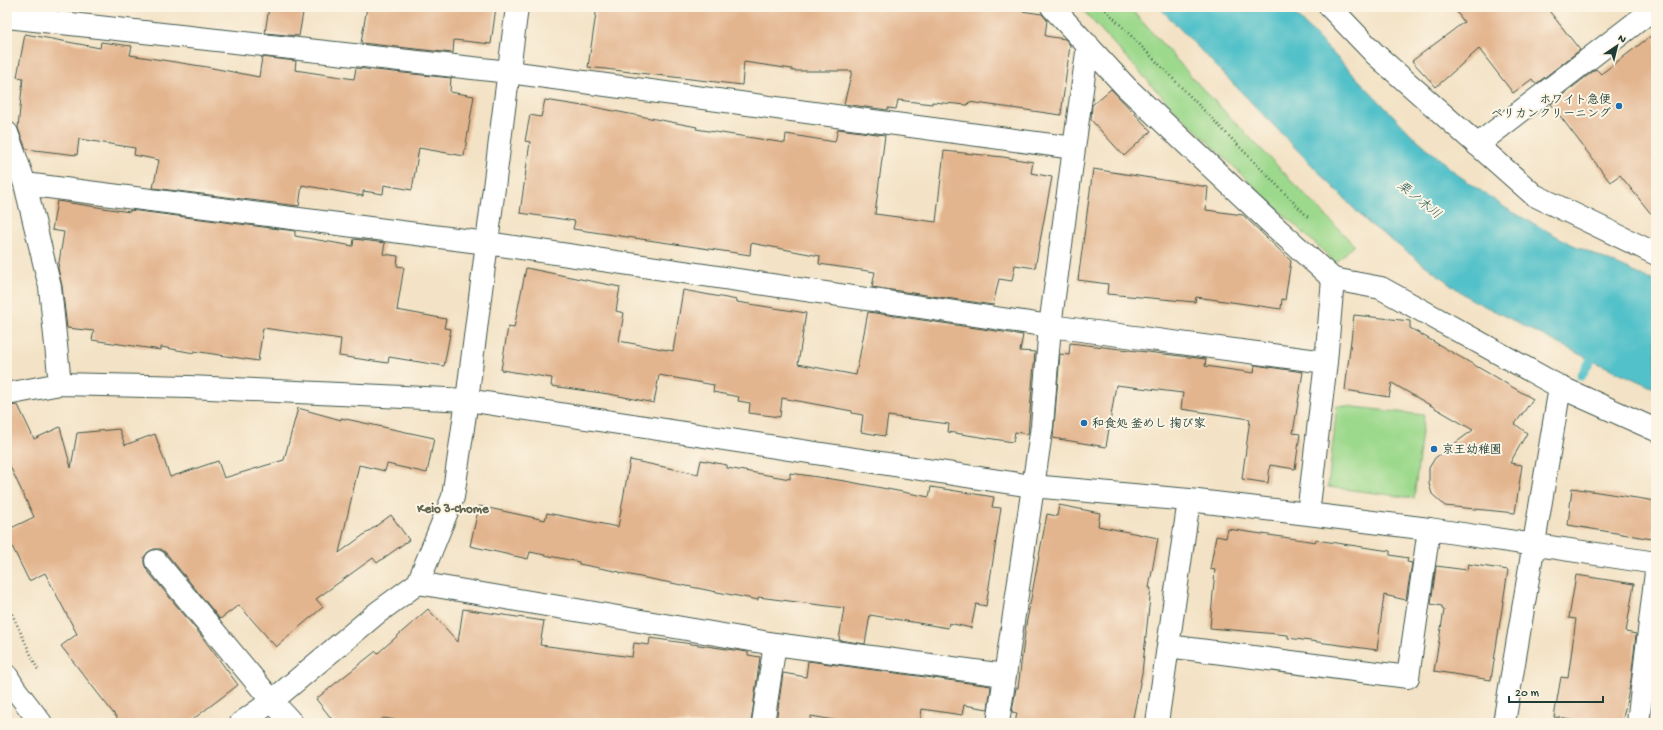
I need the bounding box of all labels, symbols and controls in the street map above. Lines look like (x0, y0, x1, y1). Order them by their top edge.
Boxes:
north arrow (1597, 26, 1637, 66)
text: N (1615, 32, 1628, 46)
place label: ホワイト急便 ペリカンクリーニング (1491, 93, 1611, 122)
marker: ホワイト急便 ペリカンクリーニング (1614, 101, 1624, 111)
water label: 栗ノ木川 (1393, 178, 1444, 223)
place label: 和食処 釜めし 掬び家 (1092, 417, 1206, 432)
marker: 和食処 釜めし 掬び家 (1079, 418, 1089, 428)
place label: 京王幼稚園 (1442, 443, 1502, 458)
marker: 京王幼稚園 (1429, 444, 1439, 454)
district label: Keio 3-chome (416, 502, 490, 517)
scale bar (1509, 678, 1603, 704)
text: 20 m (1515, 687, 1540, 701)

